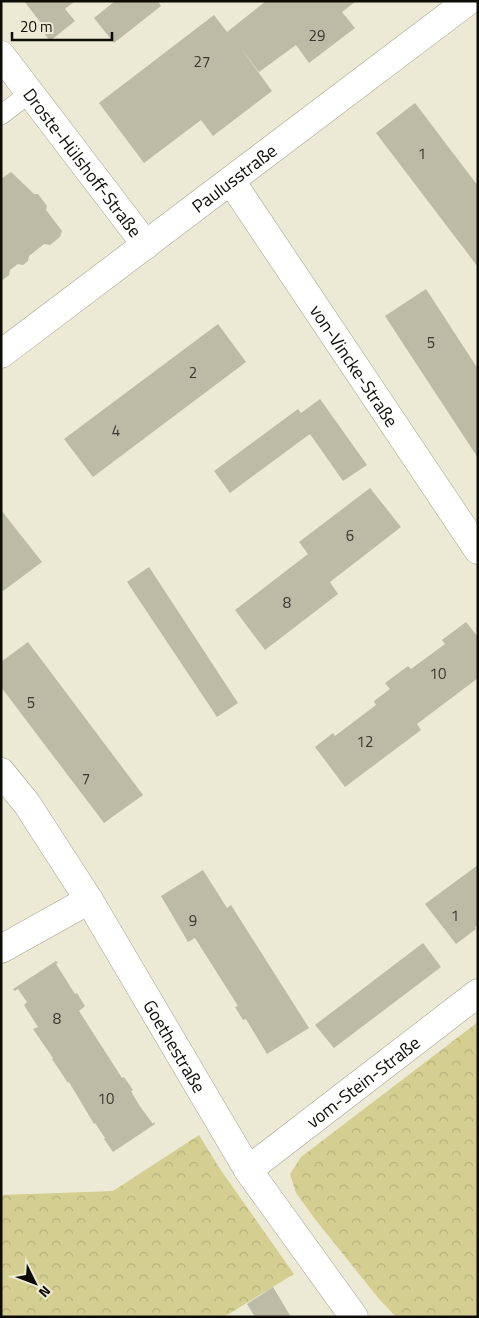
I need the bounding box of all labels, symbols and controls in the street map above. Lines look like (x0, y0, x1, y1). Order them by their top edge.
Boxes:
scale bar (12, 10, 112, 42)
text: 20 m (20, 15, 53, 38)
house number: 29 (309, 24, 325, 47)
house number: 27 (194, 50, 210, 73)
street label: Droste-Hülshoff-Straße (17, 82, 149, 243)
street label: Paulusstraße (186, 137, 282, 219)
house number: 1 (418, 142, 426, 165)
street label: von-Vincke-Straße (304, 299, 405, 432)
house number: 5 (427, 331, 435, 354)
house number: 2 (189, 361, 197, 384)
house number: 4 (112, 419, 120, 442)
house number: 6 (346, 524, 354, 547)
house number: 8 (283, 591, 291, 614)
house number: 10 (430, 662, 446, 685)
house number: 5 (27, 691, 35, 714)
house number: 12 (357, 730, 373, 753)
house number: 7 (82, 767, 90, 790)
house number: 1 (451, 904, 459, 927)
house number: 9 (189, 909, 197, 932)
street label: Goethestraße (137, 994, 213, 1098)
house number: 8 (53, 1007, 61, 1030)
street label: vom-Stein-Straße (300, 1029, 426, 1134)
house number: 10 (98, 1087, 114, 1110)
north arrow (10, 1258, 60, 1308)
text: N (34, 1281, 56, 1303)

